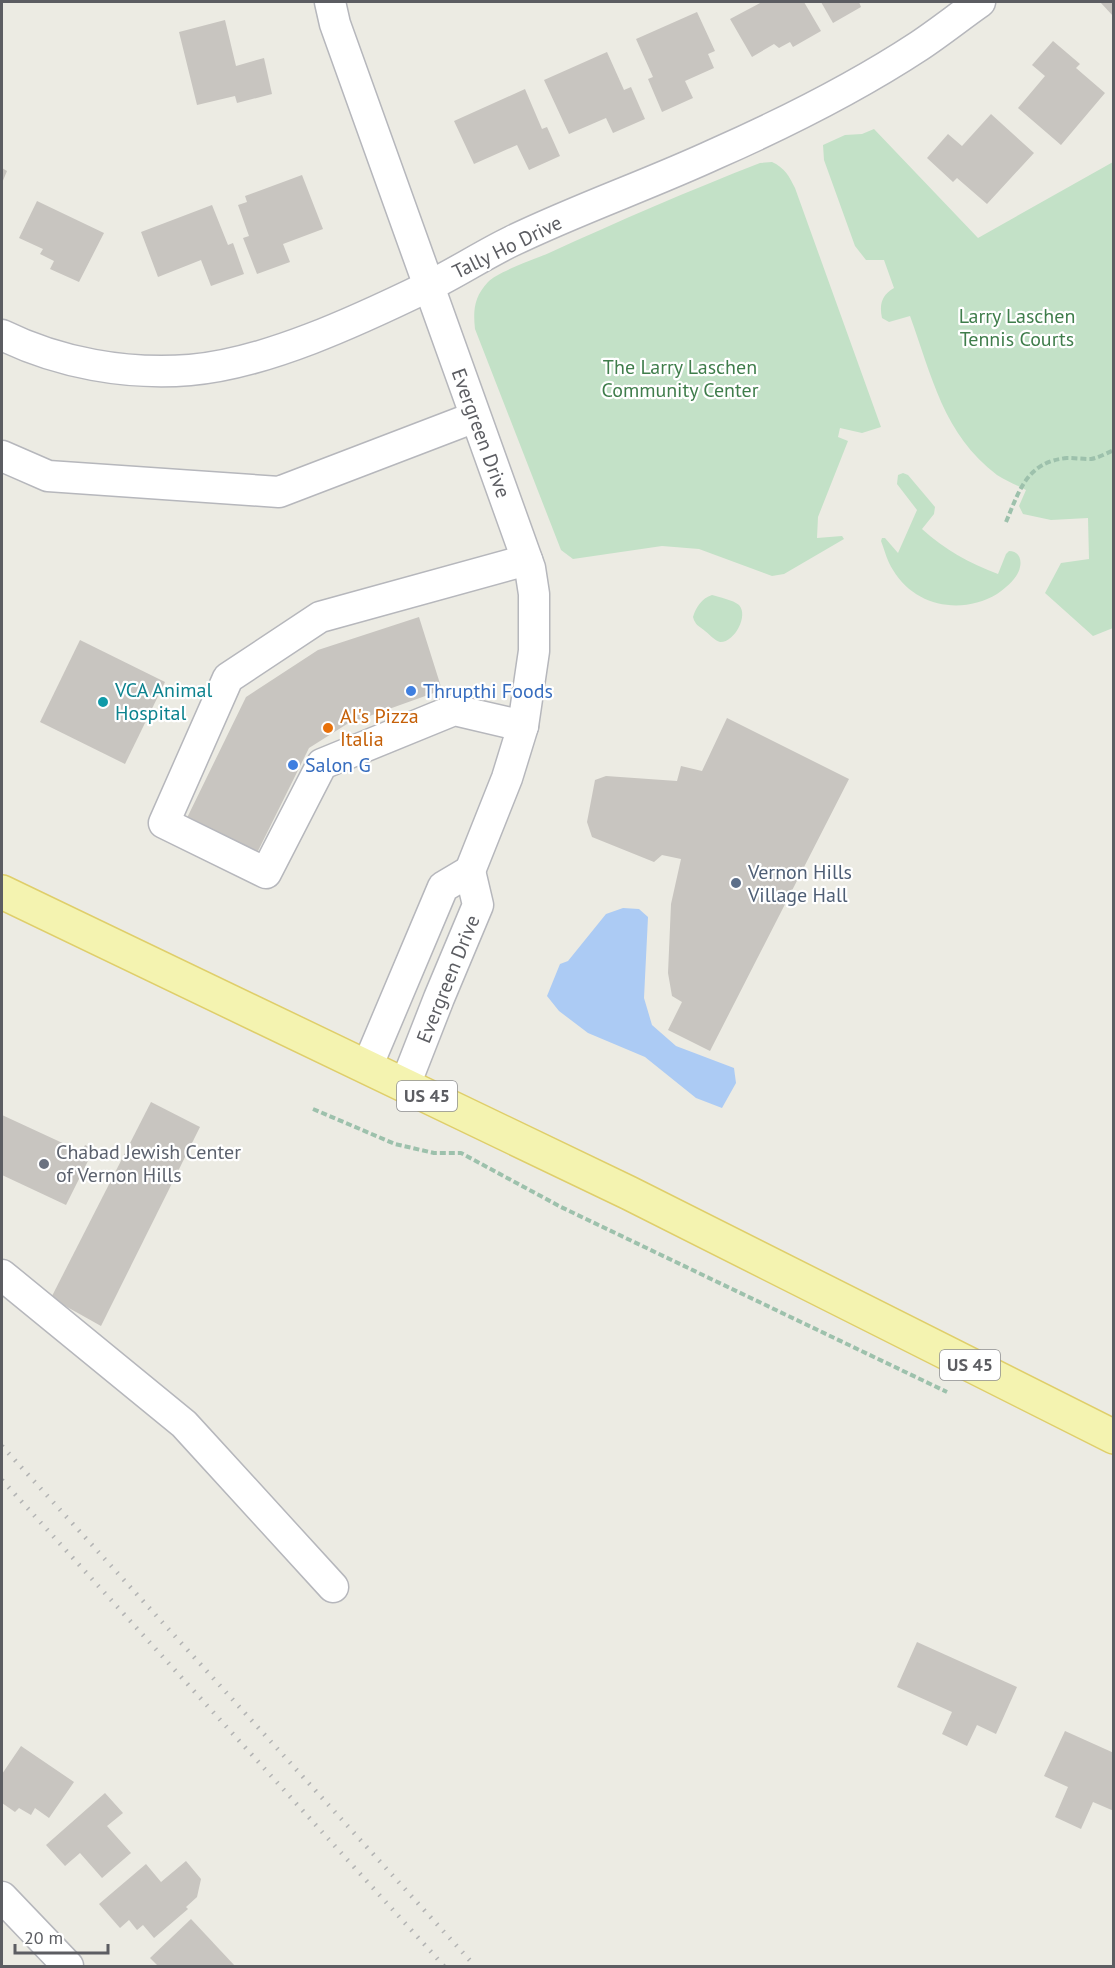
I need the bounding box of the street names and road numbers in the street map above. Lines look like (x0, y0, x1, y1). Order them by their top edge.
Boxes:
street label: Tally Ho Drive (448, 209, 566, 285)
street label: Evergreen Drive (446, 365, 516, 501)
street label: Evergreen Drive (411, 911, 485, 1047)
road number: US 45 (397, 1081, 457, 1111)
road number: US 45 (940, 1350, 1000, 1380)

